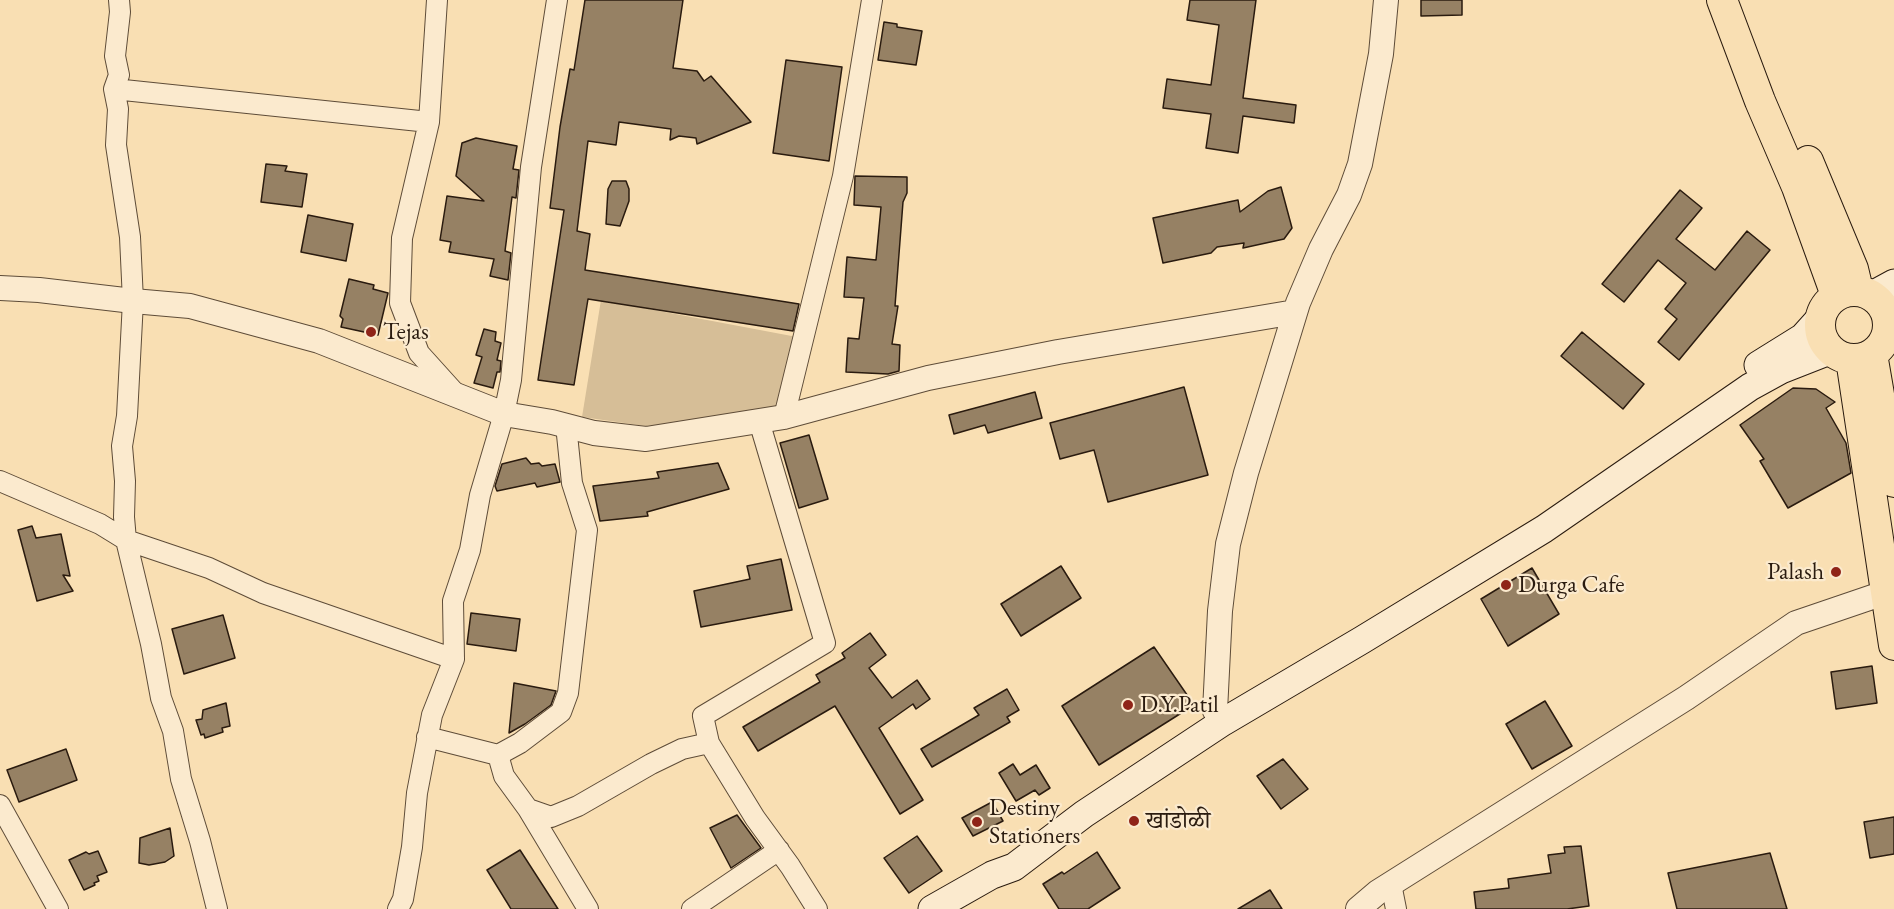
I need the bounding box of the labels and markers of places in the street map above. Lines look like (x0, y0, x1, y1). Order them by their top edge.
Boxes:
place label: Tejas (383, 318, 429, 346)
marker: Tejas (364, 325, 378, 339)
place label: Palash (1767, 558, 1824, 586)
marker: Palash (1829, 565, 1843, 579)
place label: Durga Cafe (1518, 571, 1625, 599)
marker: Durga Cafe (1499, 578, 1513, 592)
place label: D.Y.Patil (1140, 691, 1219, 719)
marker: D.Y.Patil (1121, 698, 1135, 712)
place label: Destiny Stationers (989, 794, 1080, 850)
place label: खांडोळी (1146, 807, 1210, 835)
marker: खांडोळी (1127, 814, 1141, 828)
marker: Destiny Stationers (970, 815, 984, 829)

